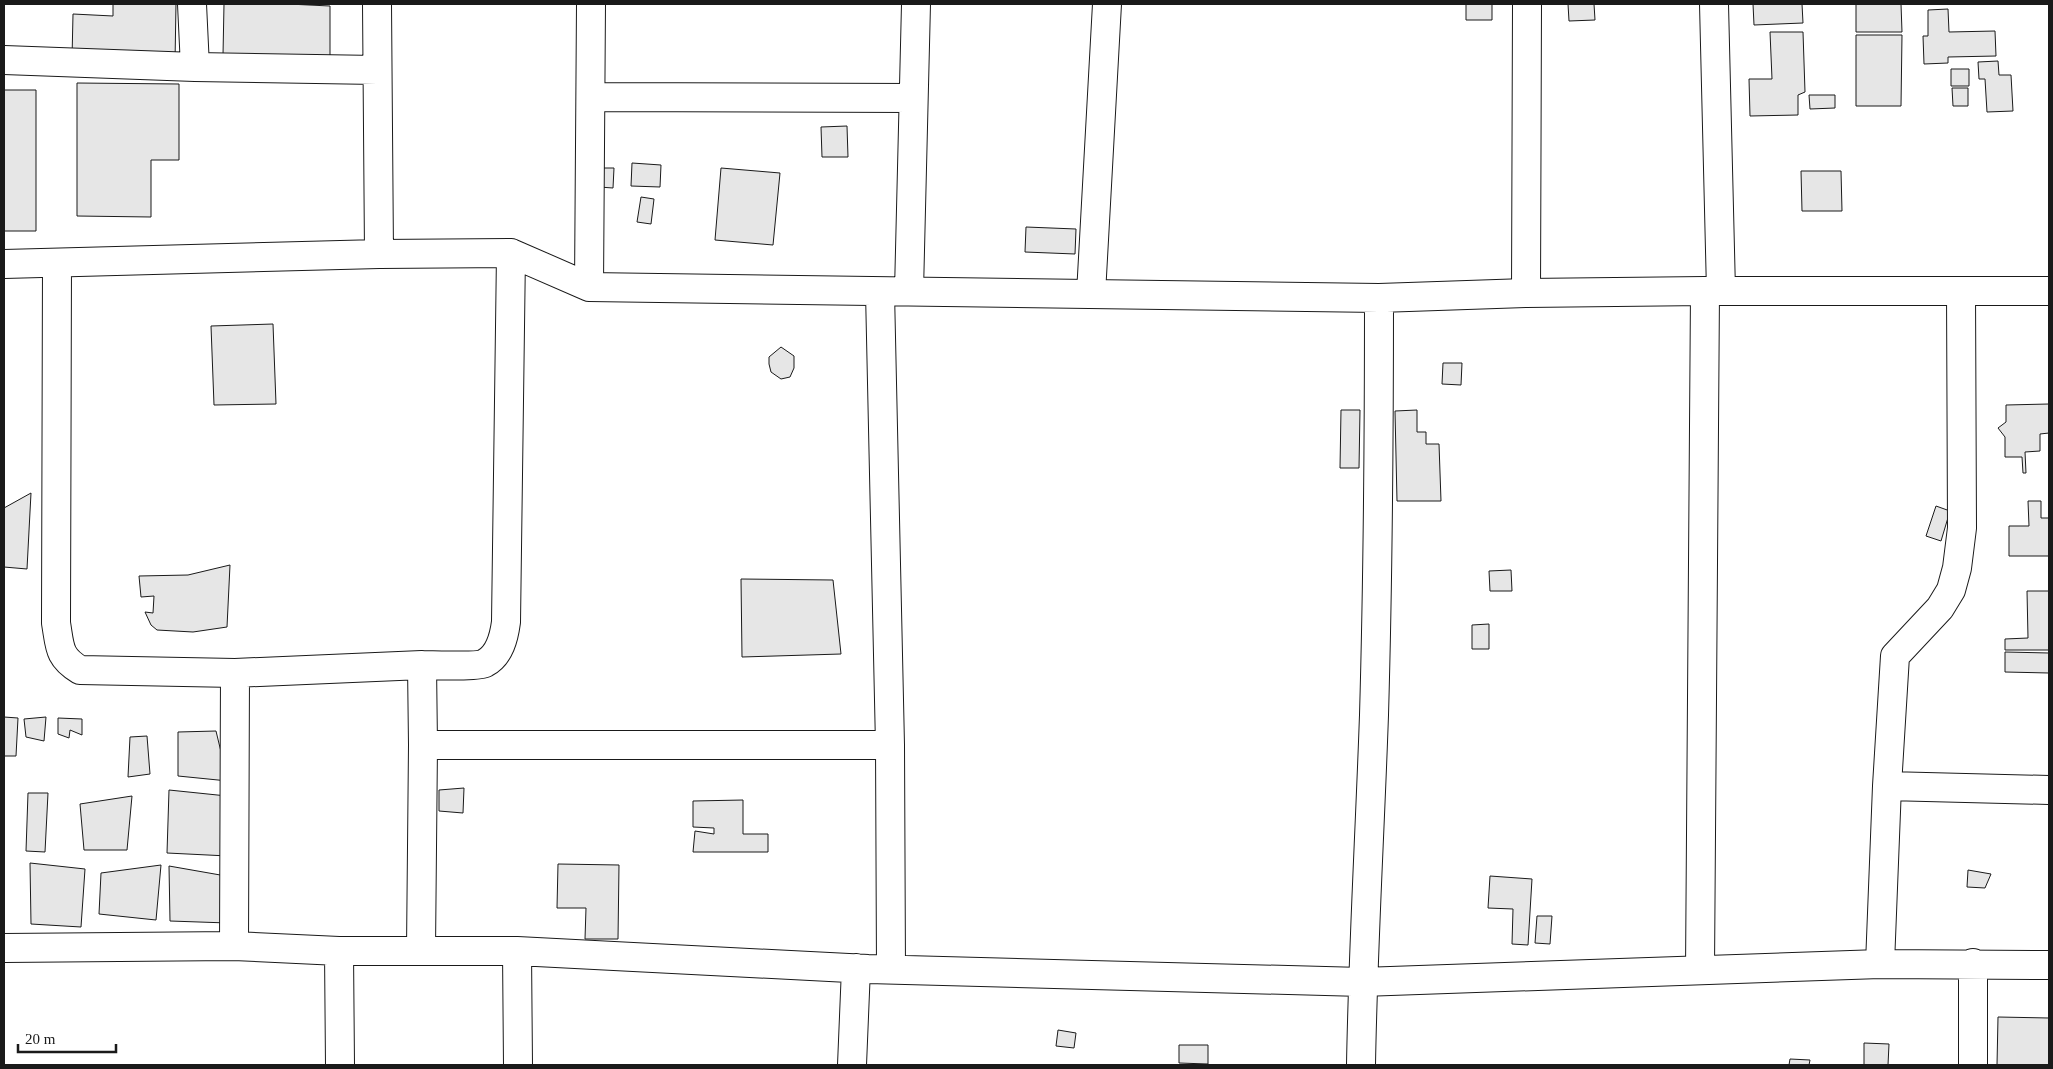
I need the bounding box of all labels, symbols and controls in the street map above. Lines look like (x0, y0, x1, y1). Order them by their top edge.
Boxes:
scale bar (18, 1022, 115, 1054)
text: 20 m (25, 1031, 56, 1047)

